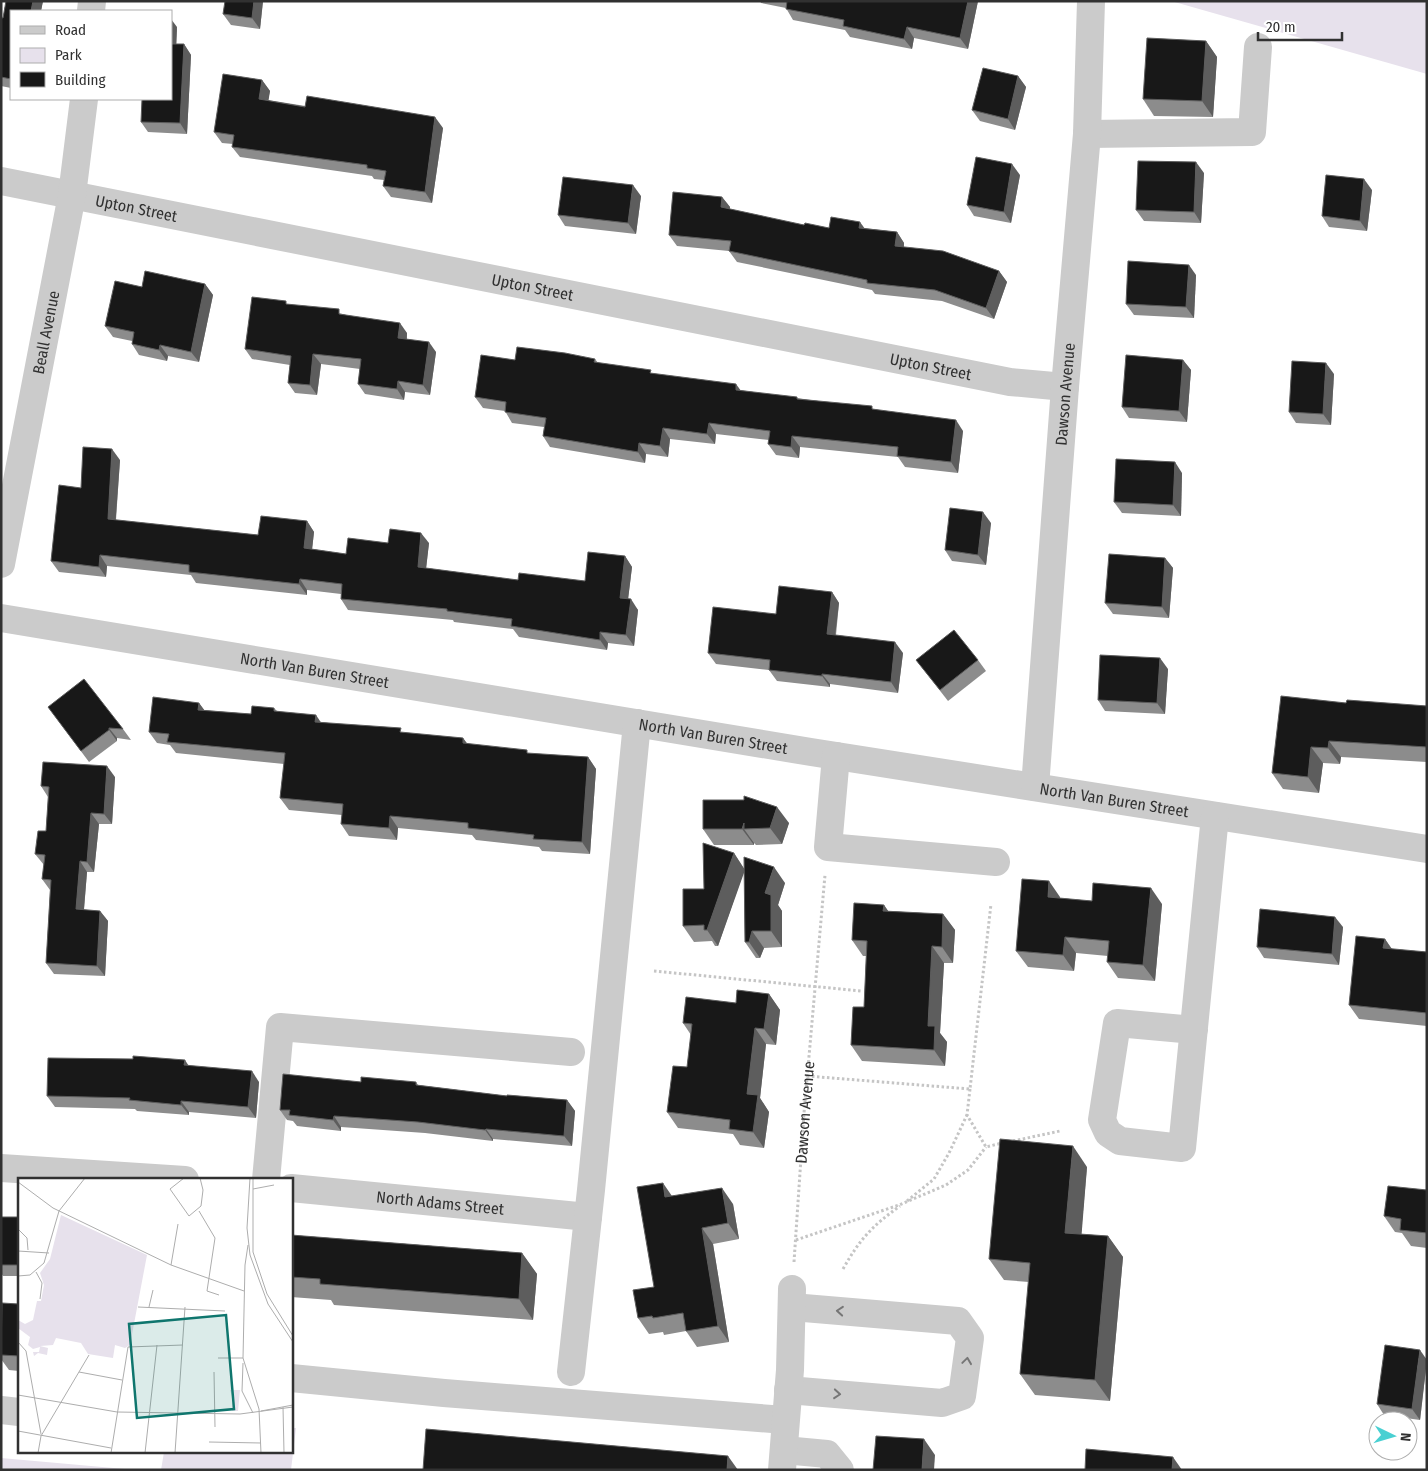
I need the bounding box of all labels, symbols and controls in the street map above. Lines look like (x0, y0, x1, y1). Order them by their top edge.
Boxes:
legend (10, 10, 172, 100)
scale bar (1258, 10, 1342, 42)
text: 20 m (1266, 18, 1296, 36)
text: Road (55, 21, 86, 39)
text: Park (55, 46, 82, 64)
text: Building (55, 71, 106, 89)
street label: Upton Street (94, 191, 180, 226)
street label: Upton Street (490, 269, 576, 304)
street label: Beall Avenue (28, 289, 63, 376)
street label: Dawson Avenue (1051, 342, 1078, 446)
street label: Upton Street (888, 349, 974, 384)
street label: North Van Buren Street (239, 648, 391, 692)
street label: North Van Buren Street (638, 714, 790, 758)
street label: North Van Buren Street (1038, 779, 1191, 821)
street label: Dawson Avenue (791, 1060, 818, 1164)
inset map (18, 1178, 292, 1454)
street label: North Adams Street (376, 1187, 506, 1218)
one-way arrow (836, 1306, 844, 1317)
one-way arrow (961, 1357, 972, 1365)
one-way arrow (833, 1389, 841, 1400)
north arrow (1368, 1411, 1418, 1461)
text: N (1397, 1432, 1414, 1442)

